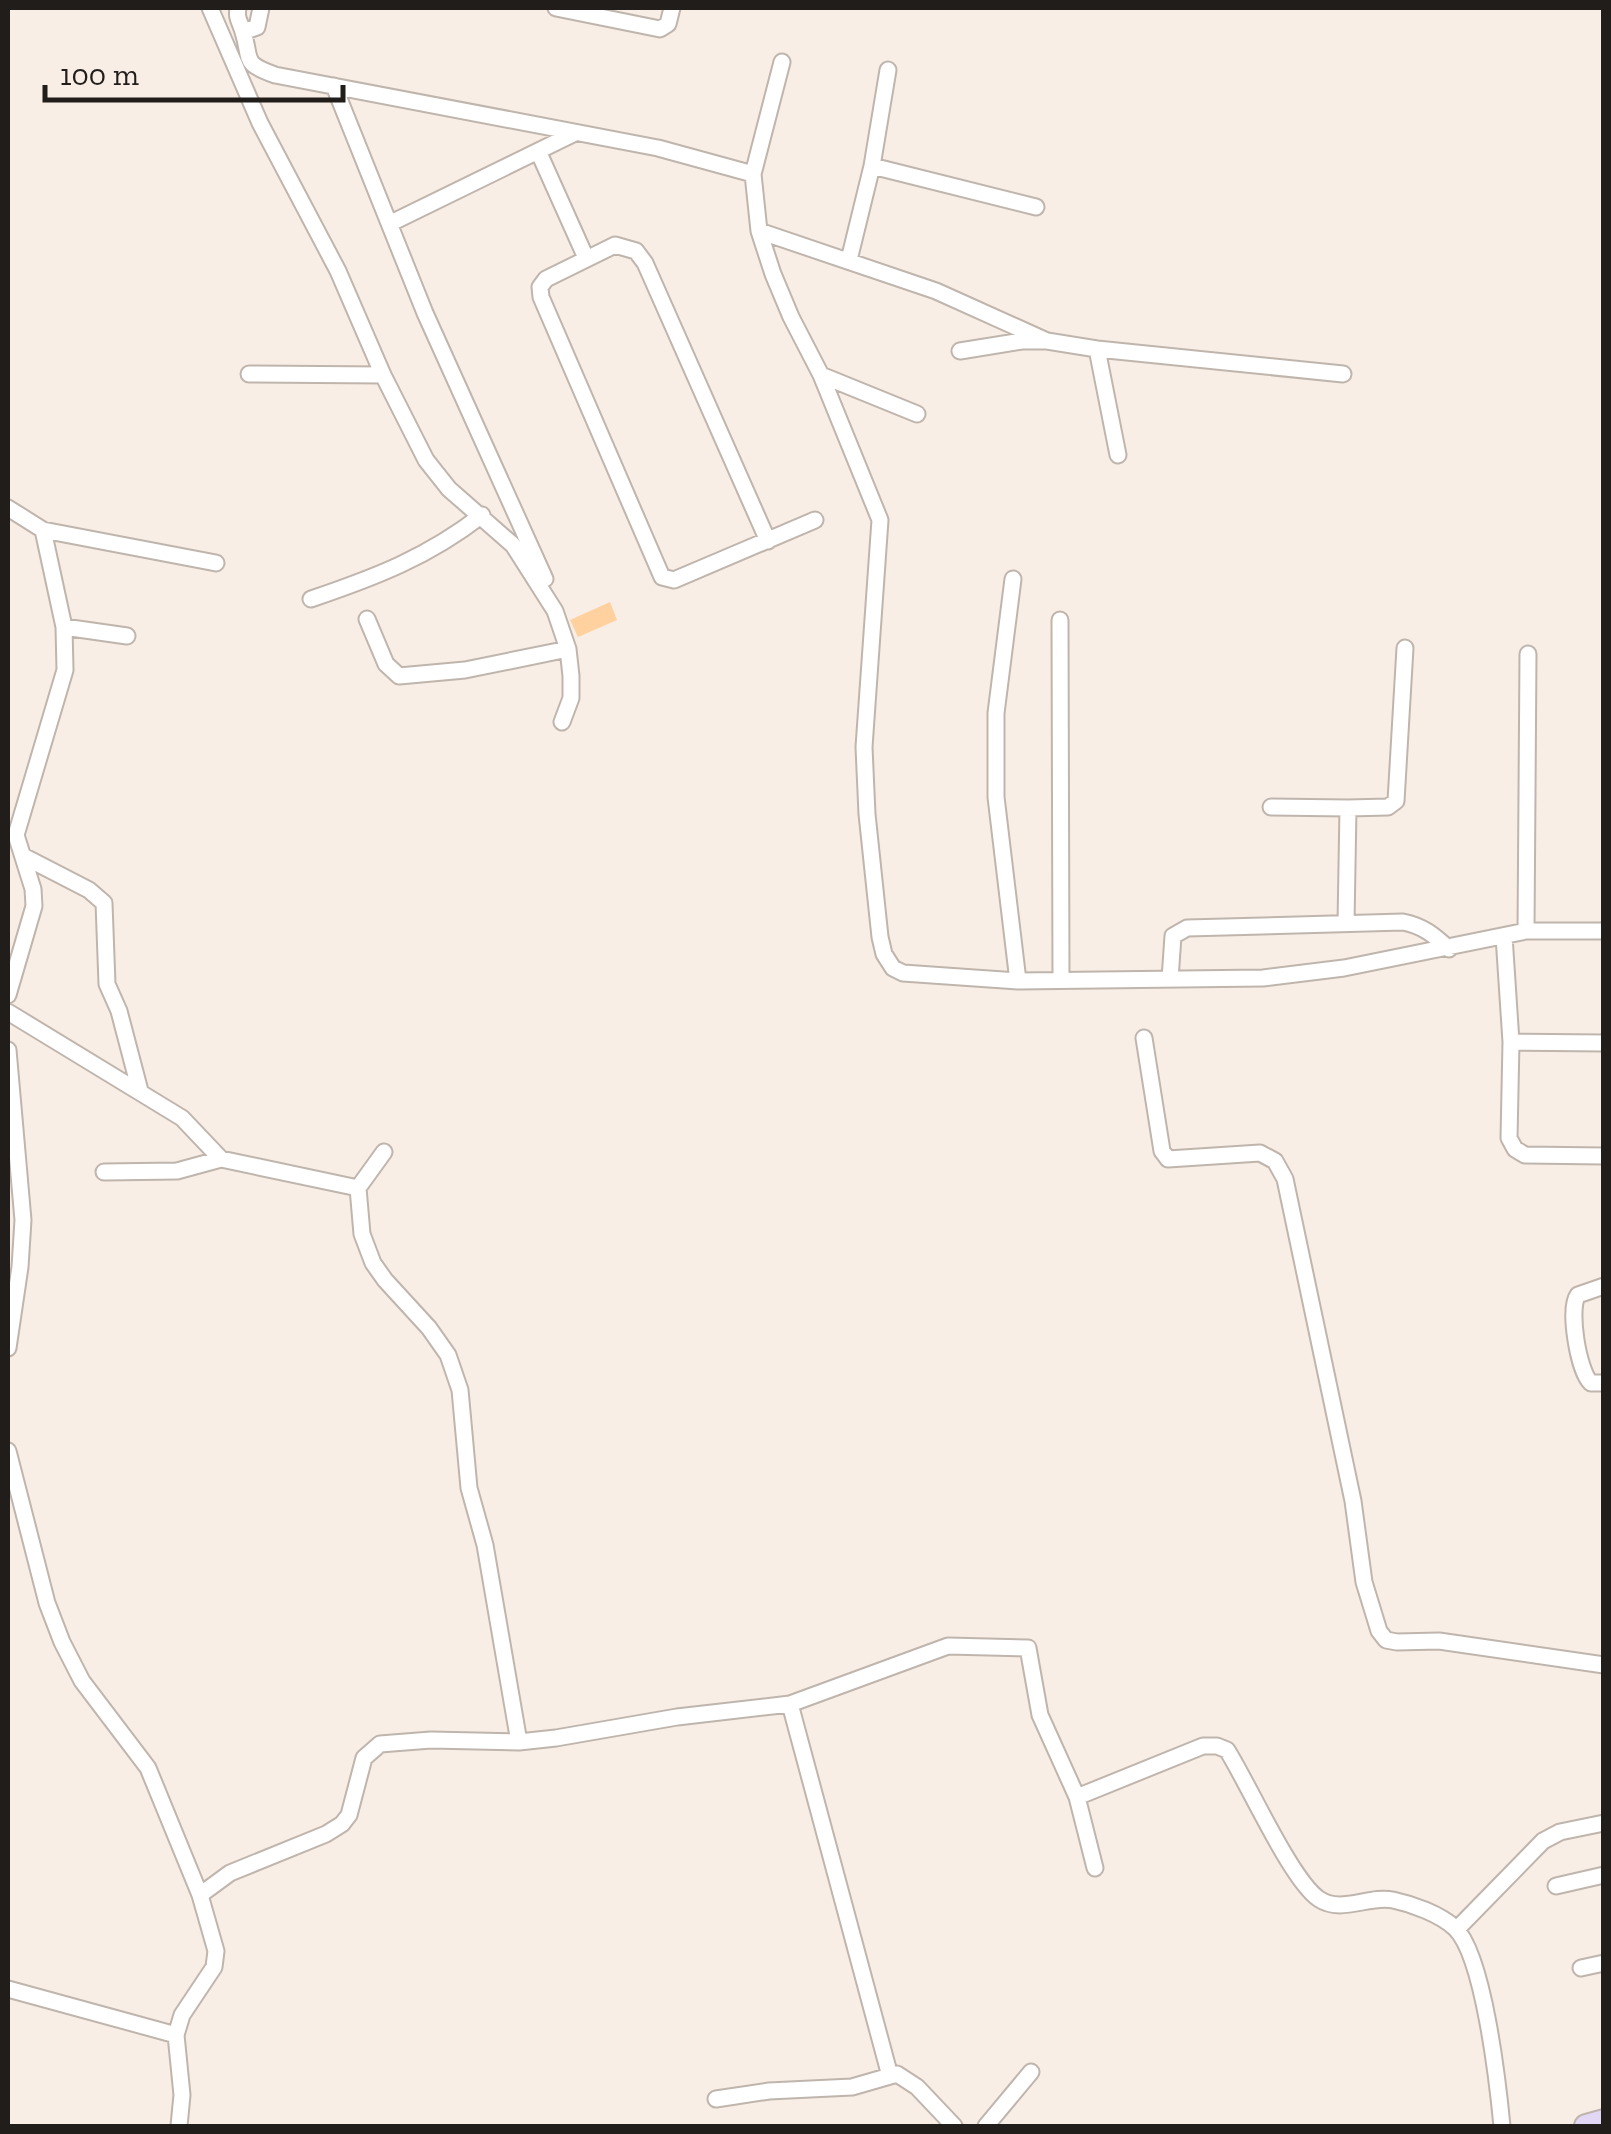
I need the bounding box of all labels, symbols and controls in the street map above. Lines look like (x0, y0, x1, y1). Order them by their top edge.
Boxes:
scale bar (45, 40, 342, 102)
text: 100 m (60, 57, 139, 93)

